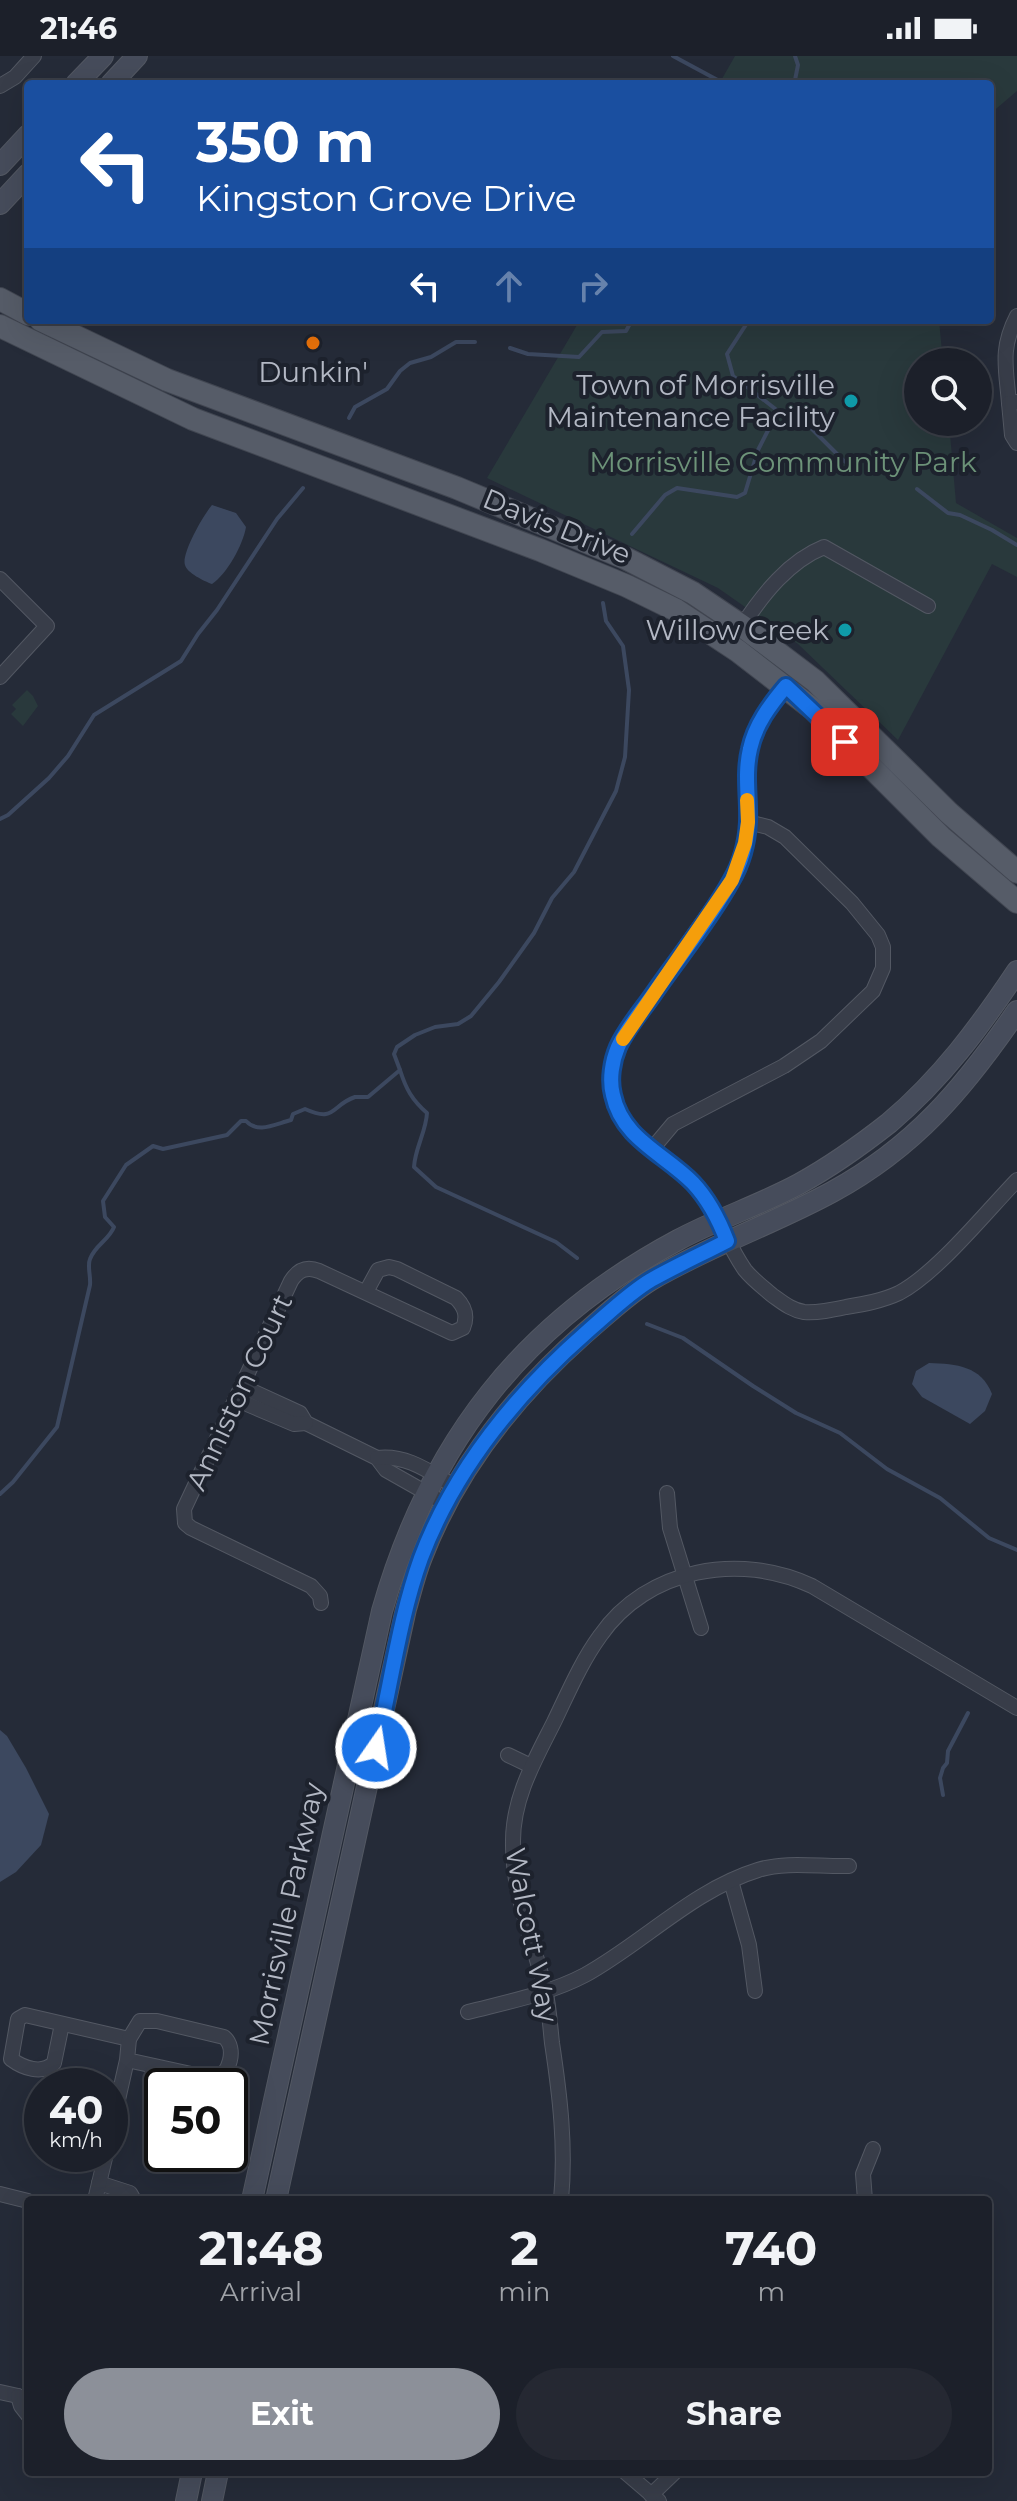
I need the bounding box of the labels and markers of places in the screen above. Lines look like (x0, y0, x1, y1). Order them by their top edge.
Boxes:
marker: Dunkin' (304, 334, 322, 352)
place label: Dunkin' (258, 355, 368, 389)
place label: Town of Morrisville Maintenance Facility (546, 368, 836, 434)
marker: Town of Morrisville Maintenance Facility (842, 392, 860, 410)
place label: Willow Creek (645, 613, 829, 647)
marker: Willow Creek (836, 621, 854, 639)
pin (811, 708, 879, 776)

